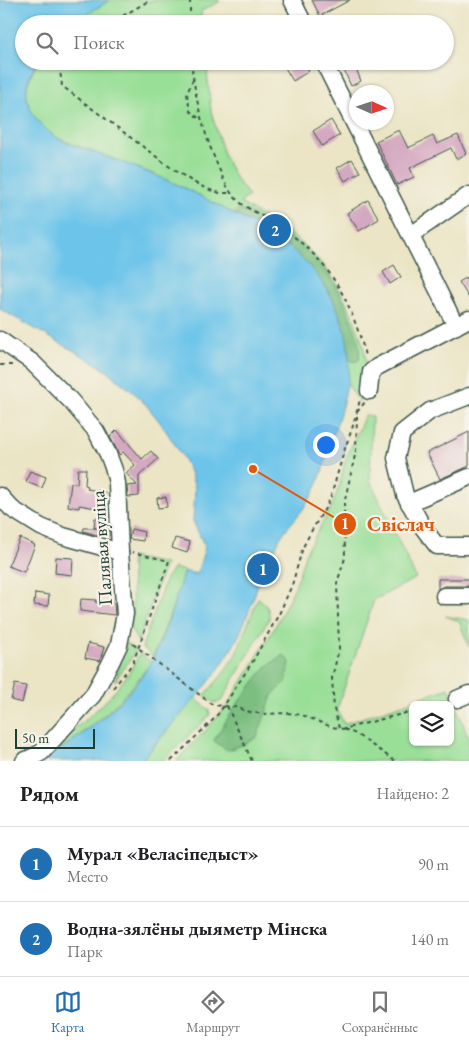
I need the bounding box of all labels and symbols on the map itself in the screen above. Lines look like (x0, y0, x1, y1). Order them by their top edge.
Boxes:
north arrow (349, 85, 394, 130)
pin: 2 (259, 211, 291, 249)
your location (313, 432, 339, 458)
street label: Палявая вуліца (85, 489, 118, 607)
callout: Свіслач (332, 507, 445, 542)
text: Свіслач (367, 511, 435, 537)
text: 1 (341, 514, 349, 533)
pin: 1 (247, 550, 279, 588)
scale bar (15, 726, 95, 749)

